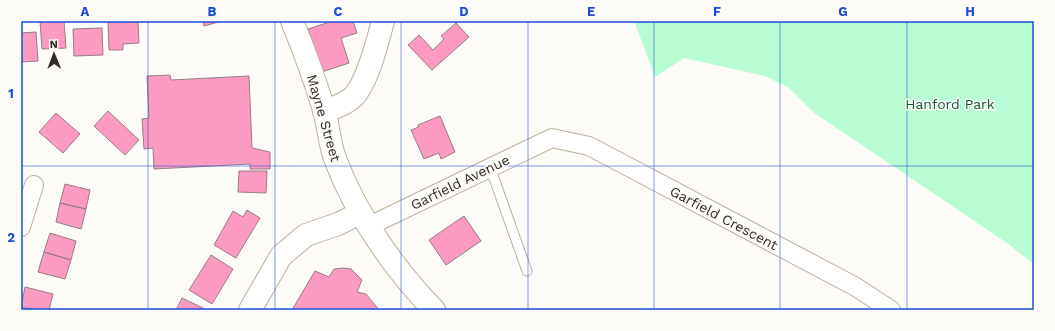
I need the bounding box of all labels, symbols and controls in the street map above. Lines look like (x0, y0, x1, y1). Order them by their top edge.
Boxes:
text: A (81, 4, 90, 19)
text: B (208, 4, 217, 19)
text: C (334, 4, 343, 19)
text: D (459, 4, 469, 19)
text: E (587, 4, 595, 19)
text: F (713, 4, 721, 19)
text: G (838, 4, 848, 19)
text: H (965, 4, 975, 19)
north arrow (34, 34, 74, 74)
text: N (50, 38, 58, 51)
street label: Mayne Street (304, 72, 344, 164)
text: 1 (8, 86, 14, 101)
park label: Hanford Park (905, 96, 995, 112)
street label: Garfield Avenue (408, 151, 512, 213)
street label: Garfield Crescent (667, 183, 781, 253)
text: 2 (7, 230, 15, 245)

